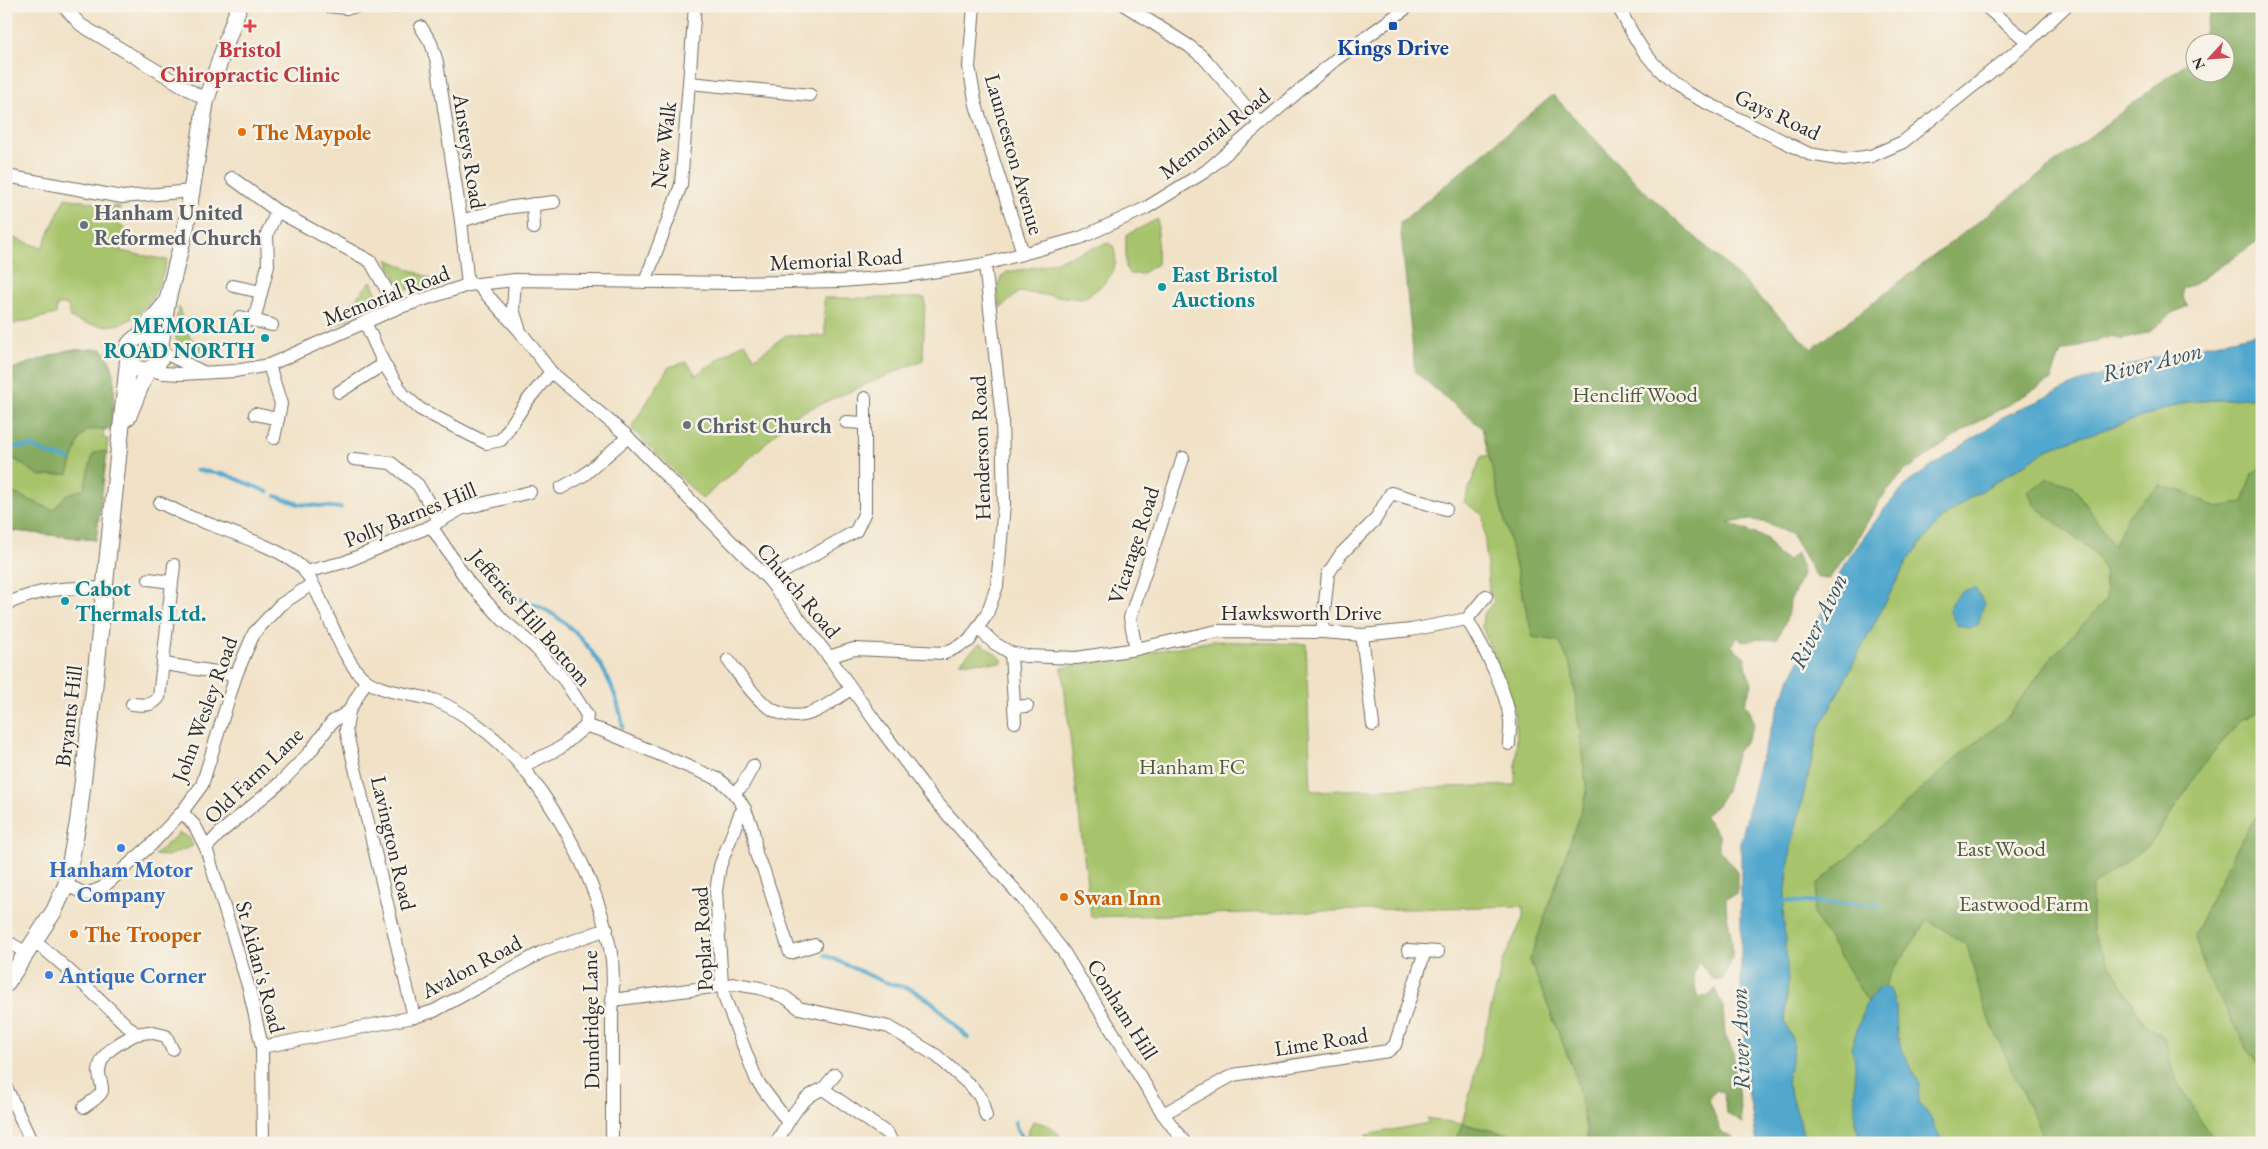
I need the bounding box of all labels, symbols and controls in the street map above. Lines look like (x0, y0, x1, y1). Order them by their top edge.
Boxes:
marker: Bristol Chiropractic Clinic (243, 19, 257, 33)
marker: Kings Drive (1387, 20, 1399, 32)
north arrow (2186, 32, 2236, 82)
place label: Kings Drive (1337, 33, 1449, 62)
place label: Bristol Chiropractic Clinic (160, 35, 340, 89)
text: N (2187, 54, 2209, 73)
street label: Launceston Avenue (978, 70, 1051, 238)
street label: Memorial Road (1153, 80, 1276, 186)
street label: Gays Road (1730, 82, 1826, 147)
street label: Ansteys Road (446, 90, 493, 212)
street label: New Walk (644, 99, 683, 190)
place label: The Maypole (252, 118, 371, 147)
marker: The Maypole (236, 126, 248, 138)
place label: Hanham United Reformed Church (94, 198, 262, 252)
marker: Hanham United Reformed Church (78, 219, 90, 231)
street label: Memorial Road (769, 241, 904, 277)
street label: Memorial Road (319, 258, 454, 333)
place label: East Bristol Auctions (1171, 260, 1278, 314)
marker: East Bristol Auctions (1156, 281, 1168, 293)
place label: MEMORIAL ROAD NORTH (104, 311, 255, 365)
marker: MEMORIAL ROAD NORTH (259, 332, 271, 344)
water label: River Avon (2098, 334, 2206, 389)
street label: Henderson Road (963, 374, 998, 521)
park label: Hencliff Wood (1572, 380, 1699, 409)
place label: Christ Church (697, 411, 832, 440)
marker: Christ Church (681, 419, 693, 431)
street label: Polly Barnes Hill (340, 475, 481, 554)
street label: Vicarage Road (1101, 482, 1166, 608)
street label: Church Road (750, 536, 848, 645)
street label: Jefferies Hill Bottom (461, 541, 598, 692)
water label: River Avon (1781, 568, 1854, 674)
place label: Cabot Thermals Ltd. (75, 574, 206, 628)
marker: Cabot Thermals Ltd. (59, 595, 71, 607)
street label: Hawksworth Drive (1220, 598, 1382, 627)
street label: John Wesley Road (164, 632, 245, 788)
street label: Bryants Hill (48, 664, 89, 769)
street label: Old Farm Lane (197, 720, 310, 830)
park label: Hanham FC (1139, 752, 1245, 781)
street label: Lavington Road (364, 773, 423, 914)
park label: East Wood (1956, 834, 2047, 863)
marker: Hanham Motor Company (115, 842, 127, 854)
place label: Hanham Motor Company (49, 855, 194, 909)
place label: Swan Inn (1074, 883, 1162, 912)
street label: Poplar Road (685, 885, 720, 992)
park label: Eastwood Farm (1959, 889, 2089, 918)
marker: Swan Inn (1058, 891, 1070, 903)
street label: St Aidan's Road (229, 898, 292, 1037)
place label: The Trooper (84, 920, 202, 949)
street label: Avalon Road (415, 927, 527, 1006)
marker: The Trooper (68, 928, 80, 940)
street label: Dundridge Lane (575, 950, 606, 1090)
street label: Conham Hill (1080, 953, 1165, 1065)
place label: Antique Corner (58, 961, 207, 990)
marker: Antique Corner (43, 969, 55, 981)
water label: River Avon (1722, 987, 1757, 1091)
street label: Lime Road (1272, 1020, 1371, 1063)

